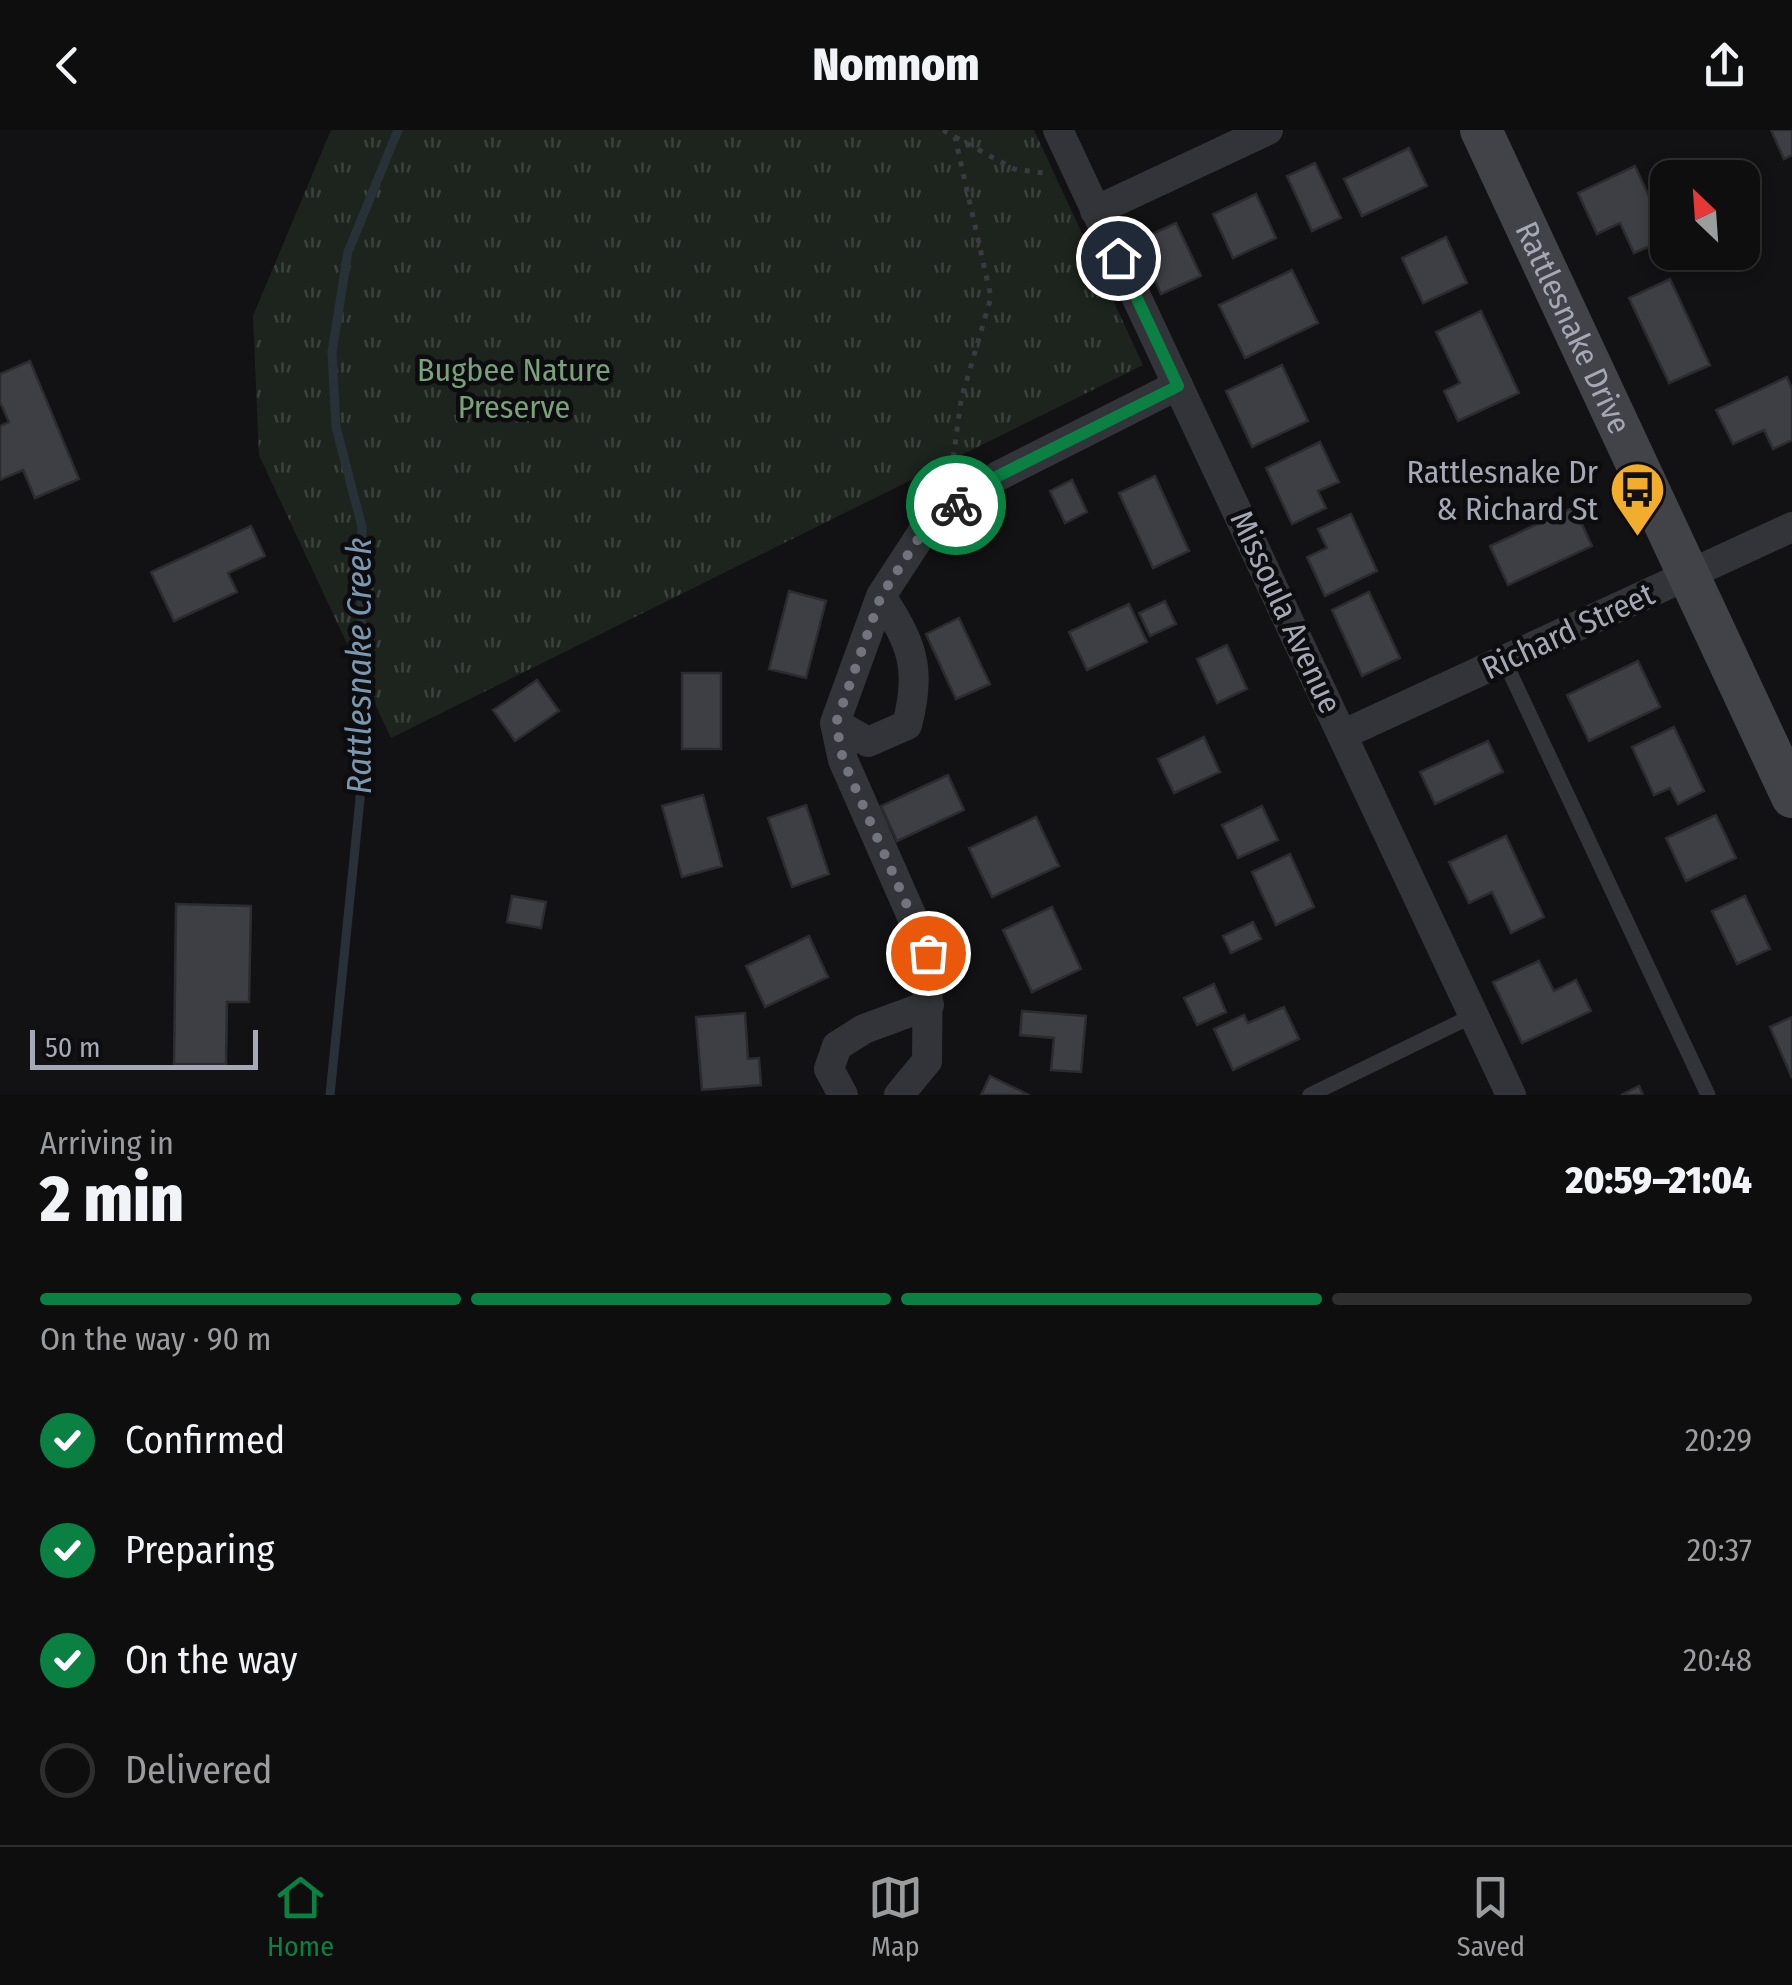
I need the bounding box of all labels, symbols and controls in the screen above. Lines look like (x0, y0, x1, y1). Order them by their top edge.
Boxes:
icon: back (40, 38, 95, 93)
text: Nomnom (813, 38, 979, 92)
icon: share (1697, 38, 1752, 93)
north arrow (1650, 160, 1760, 270)
map controls (1650, 160, 1760, 270)
pin (1076, 216, 1161, 301)
street label: Rattlesnake Drive (1507, 216, 1639, 440)
icon: home (1091, 231, 1146, 286)
park label: Bugbee Nature Preserve (417, 351, 611, 426)
place label: Rattlesnake Dr & Richard St (1407, 453, 1599, 528)
courier (906, 455, 1006, 555)
bus stop icon: Rattlesnake Dr & Richard St (1607, 460, 1667, 539)
icon: bike (929, 478, 984, 533)
street label: Missoula Avenue (1222, 505, 1350, 719)
water label: Rattlesnake Creek (338, 538, 380, 794)
street label: Richard Street (1476, 574, 1661, 687)
pin (886, 911, 971, 996)
icon: bag (901, 926, 956, 981)
scale bar (30, 1025, 258, 1070)
text: 50 m (45, 1031, 101, 1064)
text: Arriving in (40, 1124, 174, 1162)
text: 20:59–21:04 (1566, 1157, 1752, 1203)
text: 2 min (40, 1160, 184, 1238)
text: On the way · 90 m (40, 1320, 271, 1358)
icon: check (40, 1413, 95, 1468)
text: Confirmed (125, 1417, 285, 1463)
text: 20:29 (1685, 1421, 1752, 1459)
icon: check (40, 1523, 95, 1578)
text: Preparing (125, 1527, 274, 1573)
text: 20:37 (1687, 1531, 1752, 1569)
icon: check (40, 1633, 95, 1688)
text: On the way (125, 1637, 297, 1683)
text: 20:48 (1683, 1641, 1752, 1679)
text: Delivered (125, 1747, 272, 1793)
tab: Home (267, 1870, 334, 1963)
tab: Map (868, 1870, 923, 1963)
tab: Saved (1457, 1870, 1525, 1963)

